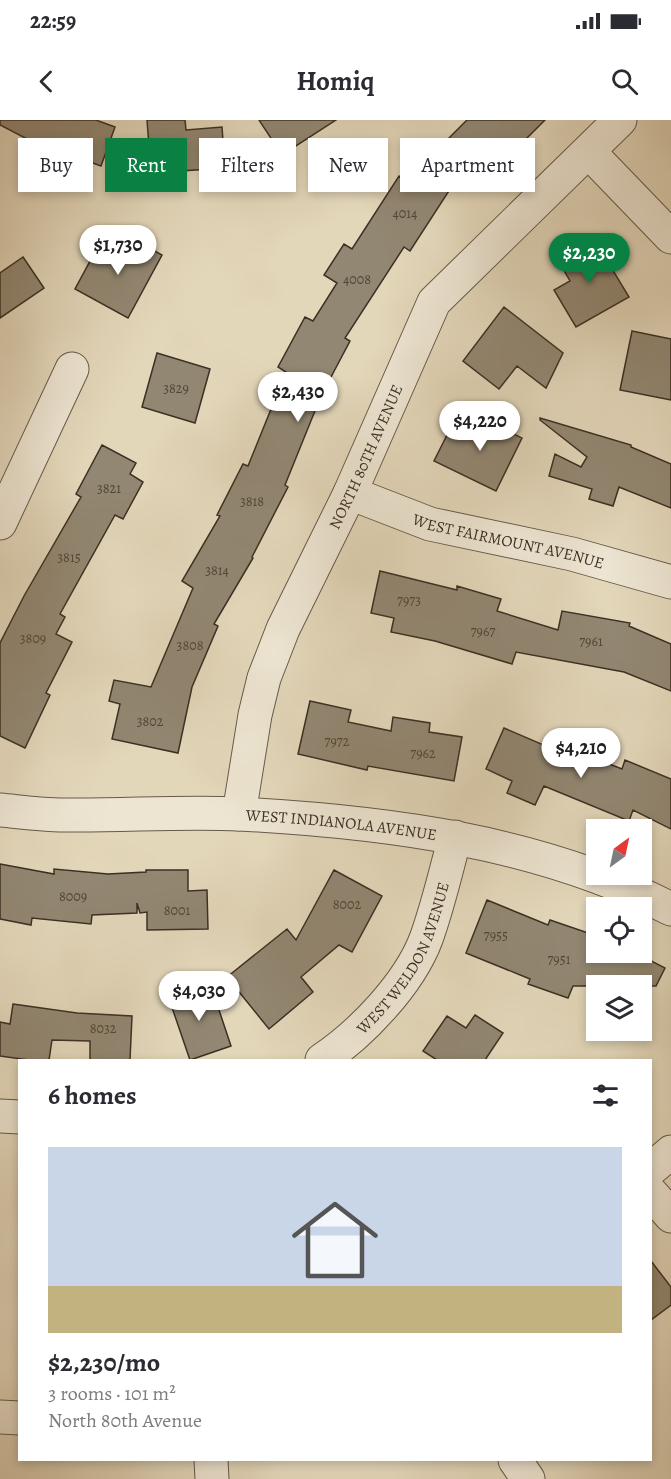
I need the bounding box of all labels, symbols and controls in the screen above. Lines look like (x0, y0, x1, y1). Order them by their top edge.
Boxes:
text: 22:59 (30, 6, 76, 36)
text: Homiq (296, 63, 375, 99)
icon: back (30, 65, 63, 98)
icon: search (608, 65, 641, 98)
chip: Buy (18, 138, 93, 192)
chip: Rent (105, 138, 187, 192)
chip: Filters (199, 138, 296, 192)
chip: New (308, 138, 388, 192)
chip: Apartment (400, 138, 535, 192)
house number: 4014 (393, 204, 417, 223)
pin: $1,730 (69, 225, 167, 276)
text: $1,730 (93, 231, 143, 258)
pin: $2,230 (540, 233, 638, 284)
text: $2,230 (563, 239, 615, 266)
house number: 4008 (343, 270, 371, 289)
pin: $2,430 (249, 372, 347, 423)
text: $2,430 (272, 378, 324, 405)
house number: 3829 (163, 379, 189, 398)
street label: NORTH 80TH AVENUE (324, 381, 408, 533)
pin: $4,220 (431, 401, 529, 452)
text: $4,220 (453, 407, 507, 434)
house number: 3821 (97, 479, 121, 498)
house number: 3818 (240, 492, 264, 511)
street label: WEST FAIRMOUNT AVENUE (408, 508, 607, 575)
house number: 3815 (57, 548, 81, 567)
house number: 3814 (205, 561, 229, 580)
house number: 7973 (397, 591, 421, 610)
house number: 7967 (471, 622, 495, 641)
house number: 3809 (20, 629, 46, 648)
house number: 7961 (579, 632, 603, 651)
house number: 3808 (177, 636, 204, 655)
house number: 3802 (137, 712, 164, 731)
pin: $4,210 (532, 728, 630, 779)
house number: 7972 (325, 732, 350, 751)
text: $4,210 (556, 734, 606, 761)
house number: 7962 (410, 744, 436, 763)
street label: WEST INDIANOLA AVENUE (244, 804, 438, 846)
north arrow (586, 819, 652, 885)
map controls (586, 819, 652, 1041)
street label: WEST WELDON AVENUE (351, 880, 455, 1040)
house number: 8009 (59, 887, 87, 906)
house number: 8002 (333, 895, 362, 914)
button: locate (586, 897, 652, 963)
house number: 8001 (164, 901, 190, 920)
house number: 7955 (484, 926, 508, 945)
house number: 7951 (547, 950, 571, 969)
pin: $4,030 (150, 971, 248, 1022)
button: layers (586, 975, 652, 1041)
text: $4,030 (173, 977, 225, 1004)
house number: 8032 (90, 1019, 117, 1038)
text: 6 homes (48, 1078, 137, 1113)
icon: filters (589, 1079, 622, 1112)
icon: home (281, 1186, 389, 1294)
text: $2,230/mo (48, 1345, 160, 1380)
text: 3 rooms · 101 m² (48, 1380, 176, 1407)
text: North 80th Avenue (48, 1407, 202, 1434)

